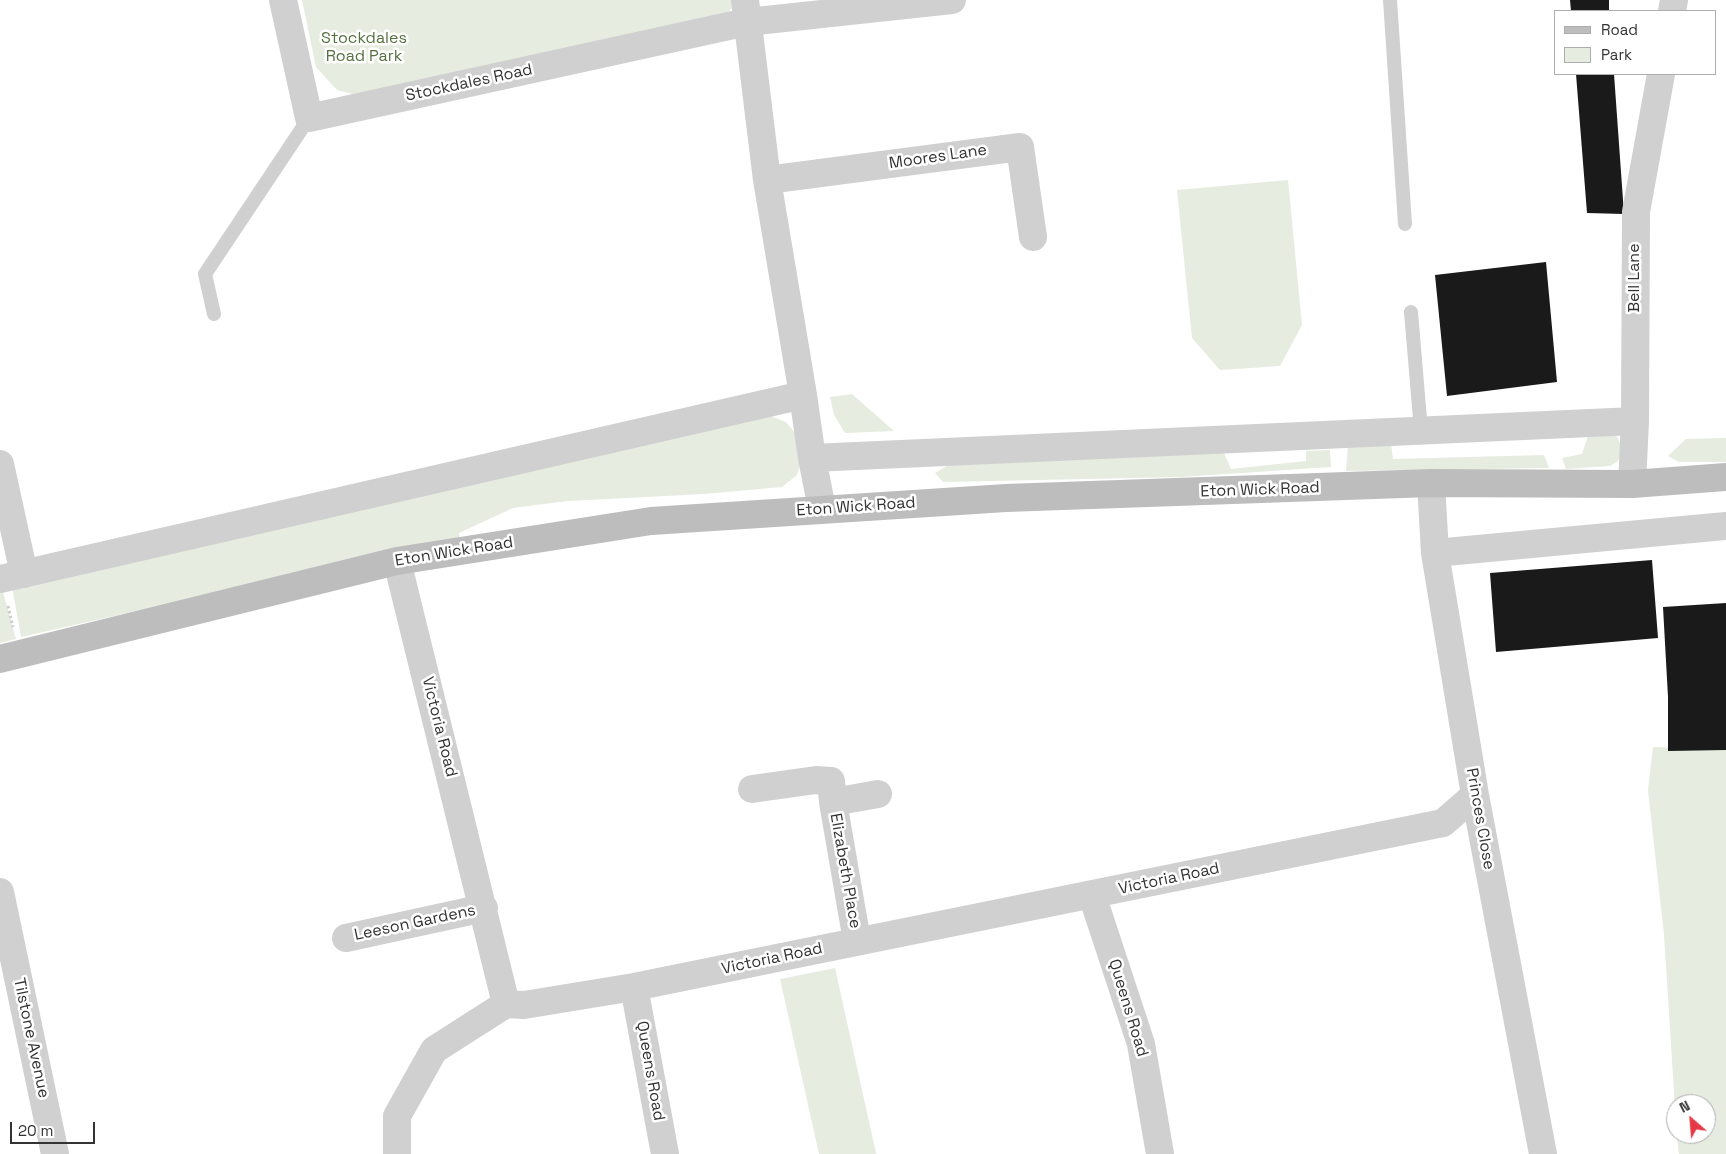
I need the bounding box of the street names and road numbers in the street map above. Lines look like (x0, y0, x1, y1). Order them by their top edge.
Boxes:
street label: Stockdales Road (404, 60, 534, 106)
street label: Moores Lane (888, 141, 988, 173)
street label: Bell Lane (1625, 243, 1645, 313)
street label: Eton Wick Road (1200, 478, 1320, 502)
street label: Eton Wick Road (796, 493, 916, 521)
street label: Eton Wick Road (394, 533, 514, 571)
street label: Victoria Road (417, 675, 461, 779)
street label: Princes Close (1462, 767, 1498, 871)
street label: Elizabeth Place (825, 812, 865, 930)
street label: Victoria Road (1117, 859, 1221, 899)
street label: Leeson Gardens (353, 901, 477, 945)
street label: Victoria Road (720, 939, 824, 979)
street label: Queens Road (1104, 957, 1152, 1059)
street label: Tilstone Avenue (9, 976, 53, 1100)
street label: Queens Road (632, 1020, 668, 1122)

